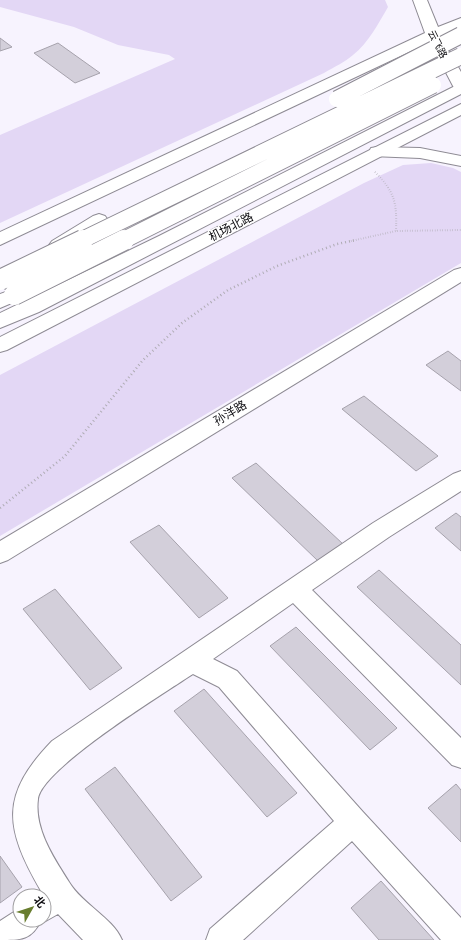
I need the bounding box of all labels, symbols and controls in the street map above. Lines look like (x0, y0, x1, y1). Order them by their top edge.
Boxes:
street label: 云飞路 (426, 28, 449, 60)
street label: 机场北路 (206, 210, 256, 244)
street label: 孙洋路 (211, 398, 249, 428)
north arrow (12, 888, 52, 928)
text: 北 (31, 894, 48, 910)

